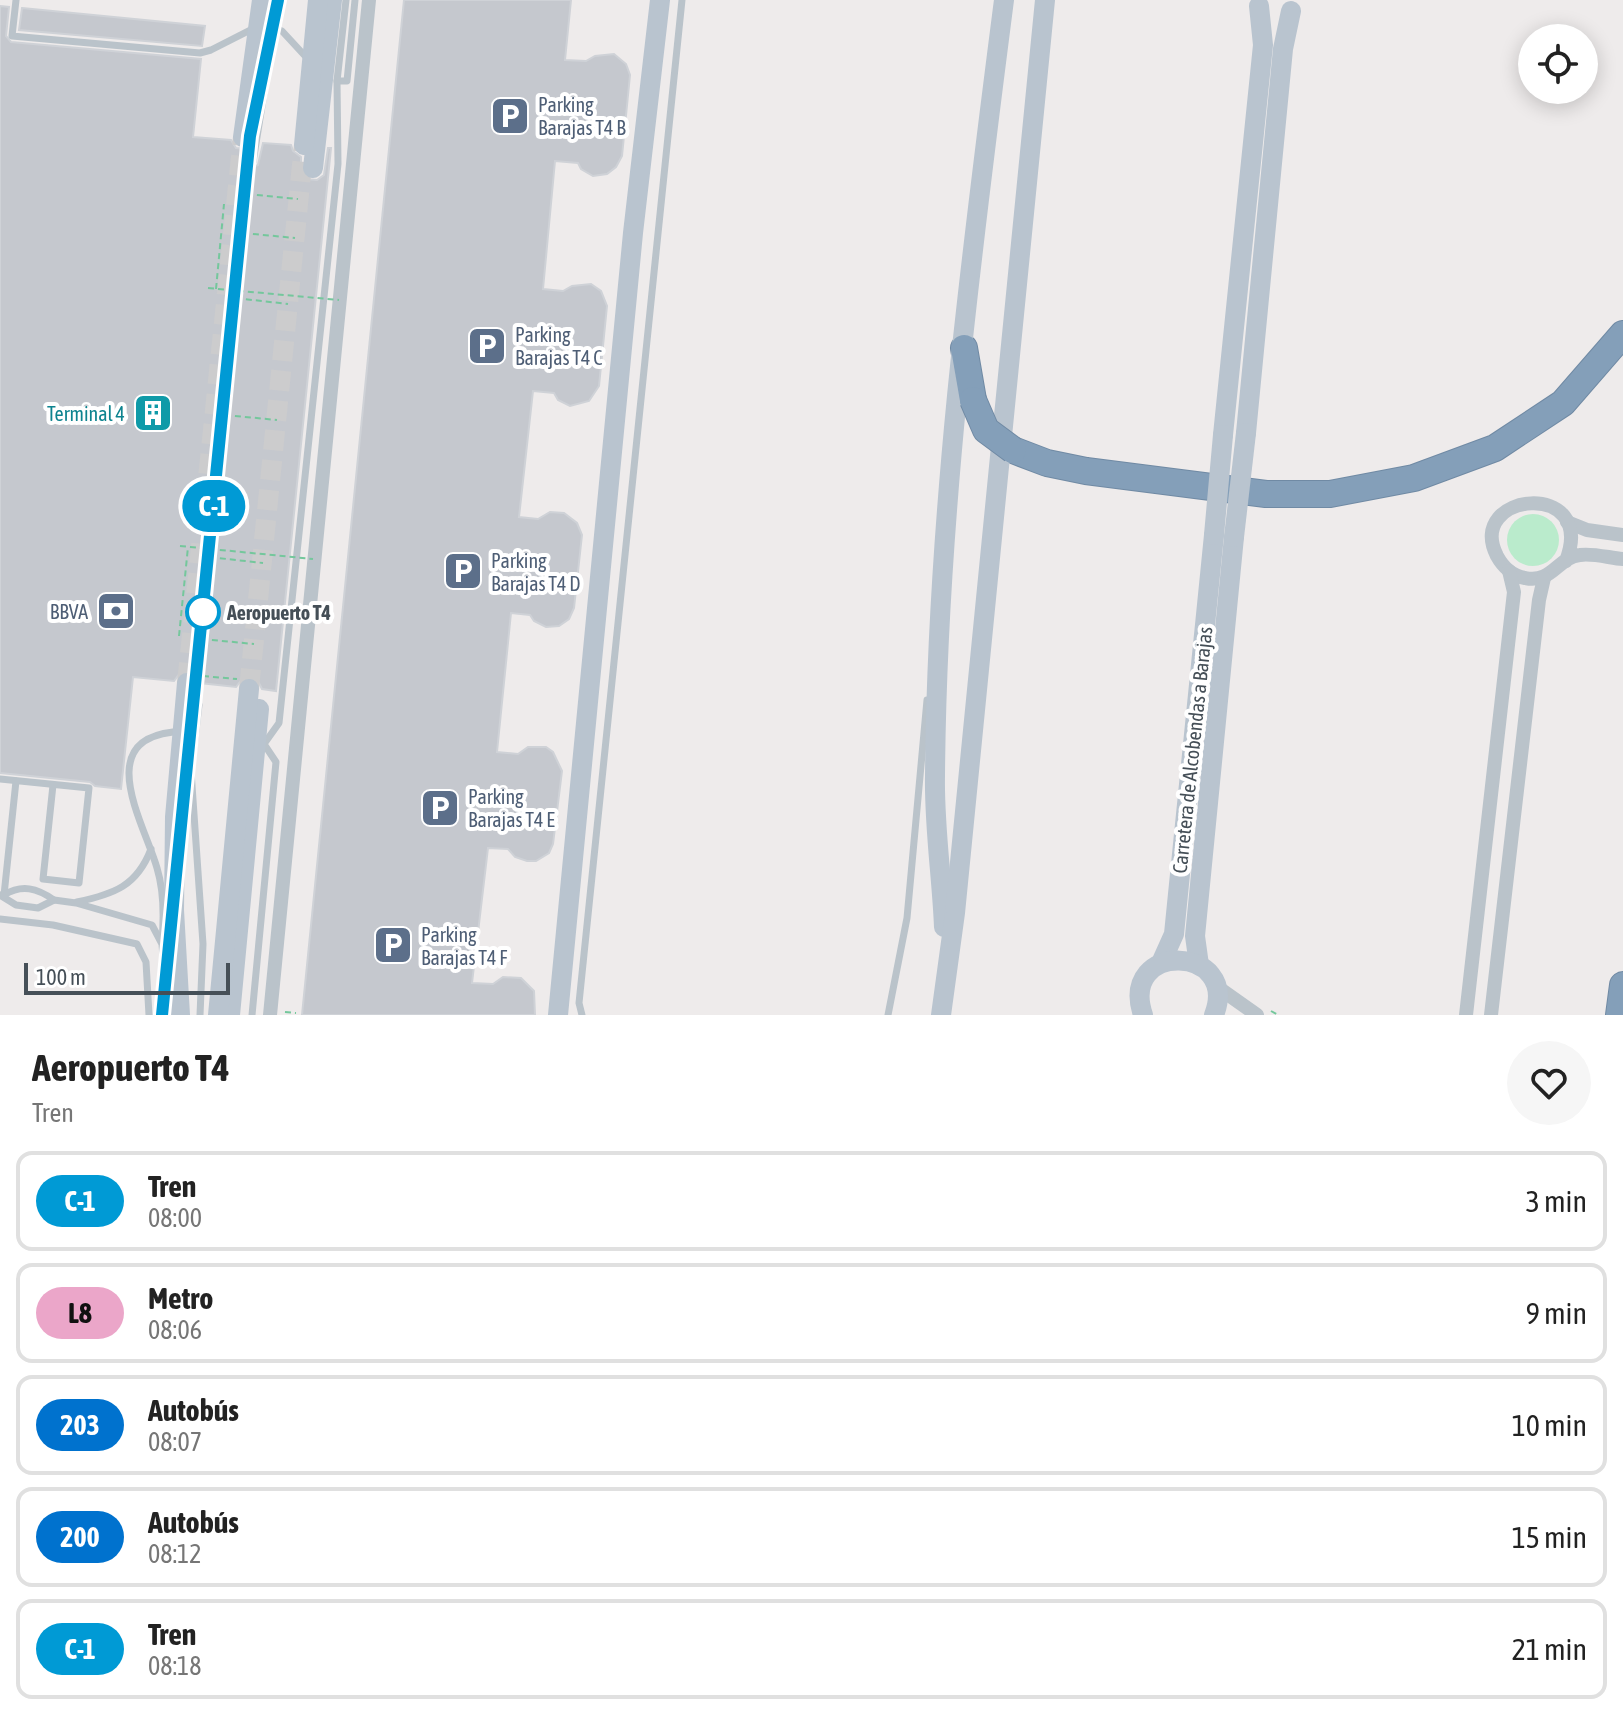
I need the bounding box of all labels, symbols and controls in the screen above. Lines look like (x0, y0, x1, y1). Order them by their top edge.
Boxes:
map controls (1518, 24, 1598, 104)
button: locate (1518, 24, 1598, 104)
place label: Parking Barajas T4 B (538, 93, 626, 139)
parking icon: Parking Barajas T4 B (489, 95, 531, 137)
place label: Parking Barajas T4 C (515, 323, 602, 369)
parking icon: Parking Barajas T4 C (466, 325, 508, 367)
building icon: Terminal 4 (132, 392, 174, 434)
place label: Terminal 4 (47, 402, 125, 425)
line badge: C-1 (168, 480, 260, 532)
text: C-1 (198, 490, 230, 522)
place label: Parking Barajas T4 D (491, 549, 580, 595)
parking icon: Parking Barajas T4 D (442, 550, 484, 592)
bank icon: BBVA (95, 590, 137, 632)
marker: Aeropuerto T4 (186, 595, 220, 629)
place label: BBVA (50, 600, 88, 623)
place label: Aeropuerto T4 (226, 601, 331, 624)
street label: Carretera de Alcobendas a Barajas (1168, 626, 1216, 874)
place label: Parking Barajas T4 E (468, 785, 555, 831)
parking icon: Parking Barajas T4 E (419, 787, 461, 829)
place label: Parking Barajas T4 F (421, 923, 507, 969)
parking icon: Parking Barajas T4 F (372, 924, 414, 966)
scale bar (24, 959, 230, 995)
text: 100 m (36, 964, 86, 990)
button: heart (1507, 1041, 1591, 1125)
text: Aeropuerto T4 (32, 1046, 230, 1089)
text: Tren (32, 1098, 74, 1128)
text: Tren (148, 1169, 196, 1203)
text: 3 min (1526, 1184, 1587, 1218)
text: C-1 (64, 1185, 96, 1217)
text: 08:00 (148, 1203, 202, 1233)
text: Metro (148, 1281, 213, 1315)
text: 9 min (1526, 1296, 1587, 1330)
text: L8 (68, 1297, 92, 1329)
text: 08:06 (148, 1315, 202, 1345)
text: Autobús (148, 1393, 239, 1427)
text: 10 min (1512, 1408, 1587, 1442)
text: 203 (60, 1409, 100, 1441)
text: 08:07 (148, 1427, 202, 1457)
text: Autobús (148, 1505, 239, 1539)
text: 15 min (1512, 1520, 1587, 1554)
text: 200 (60, 1521, 100, 1553)
text: 08:12 (148, 1539, 202, 1569)
text: Tren (148, 1617, 196, 1651)
text: 21 min (1512, 1632, 1587, 1666)
text: C-1 (64, 1633, 96, 1665)
text: 08:18 (148, 1651, 202, 1681)

